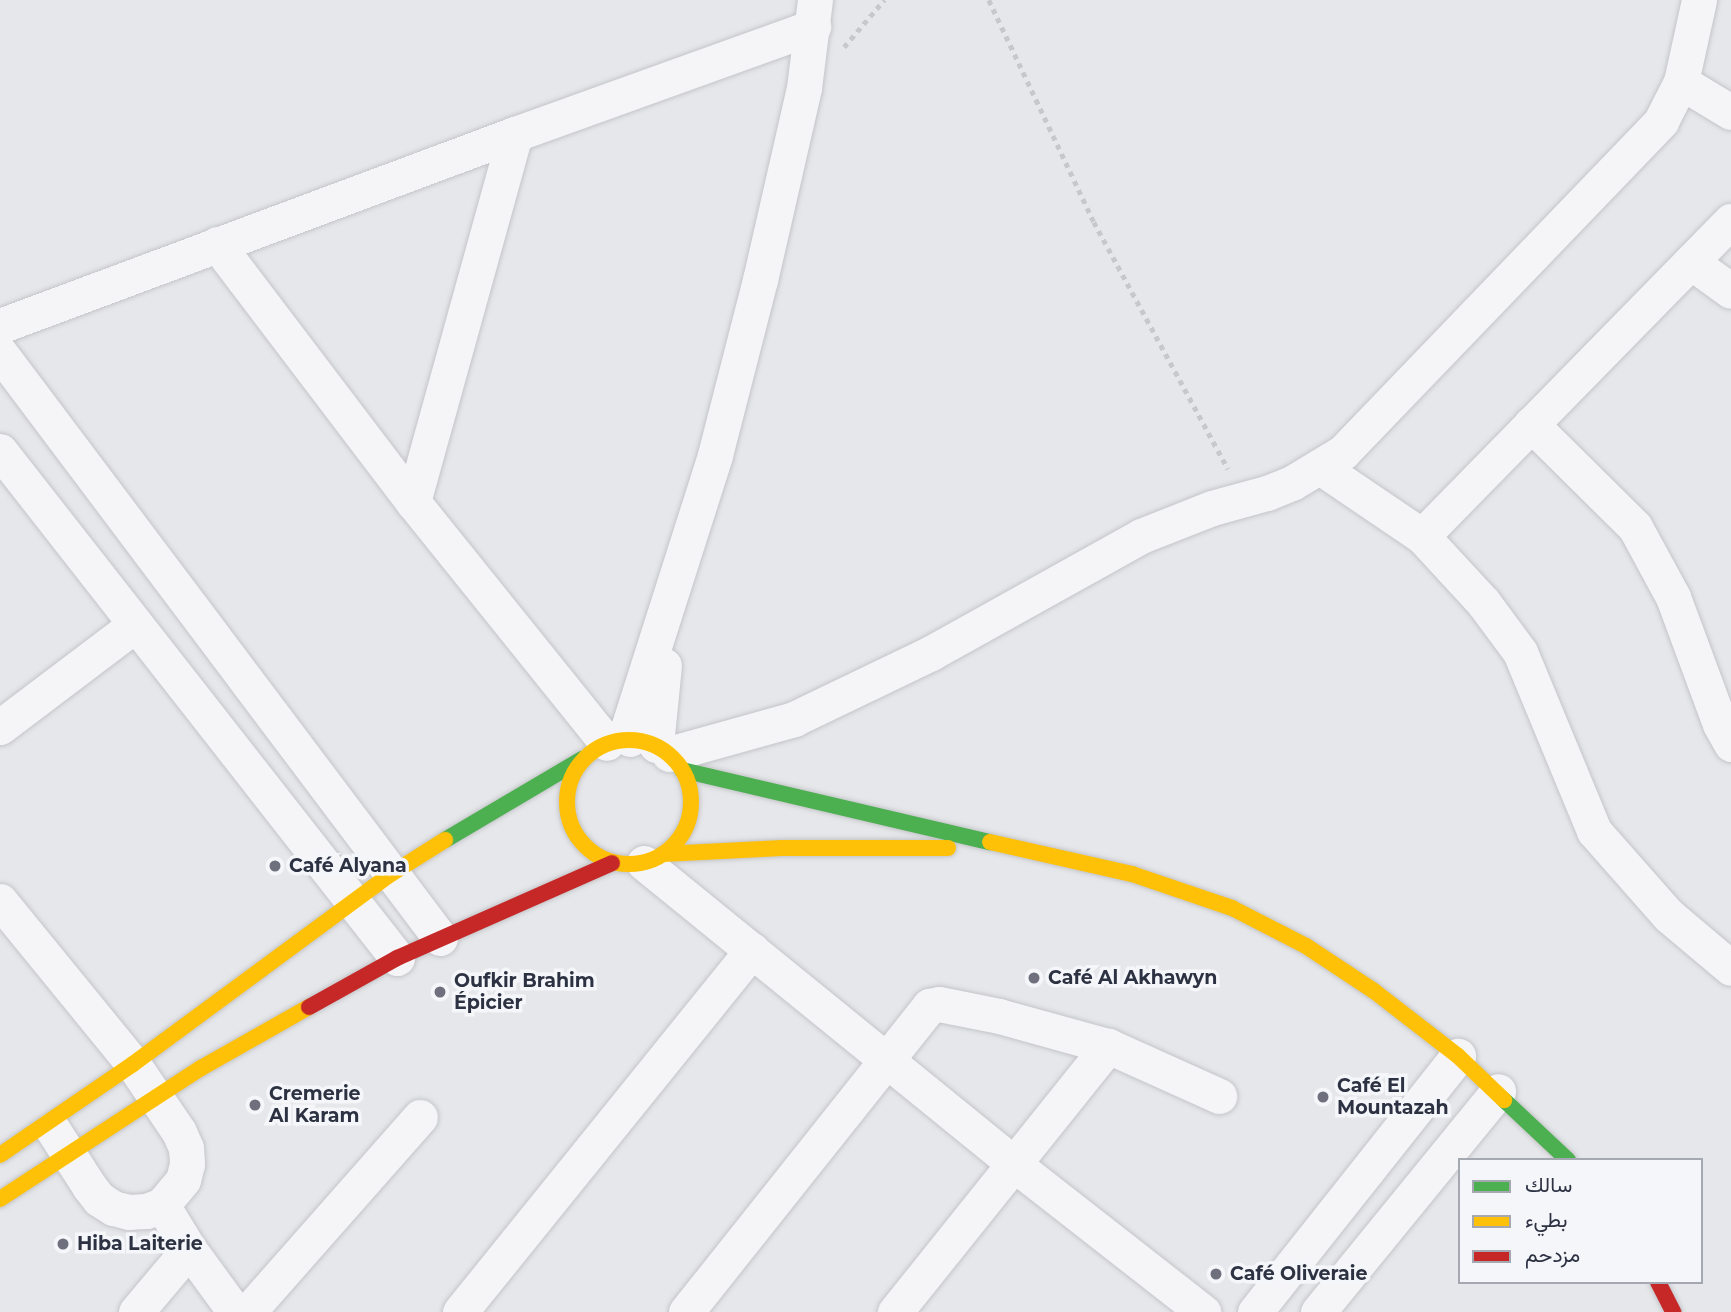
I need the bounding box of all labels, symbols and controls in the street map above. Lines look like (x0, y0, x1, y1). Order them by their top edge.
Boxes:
place label: Café Alyana (289, 855, 407, 877)
marker: Café Alyana (267, 858, 283, 874)
place label: Café Al Akhawyn (1048, 967, 1217, 989)
place label: Oufkir Brahim Épicier (454, 970, 595, 1014)
marker: Café Al Akhawyn (1026, 970, 1042, 986)
marker: Oufkir Brahim Épicier (432, 984, 448, 1000)
place label: Café El Mountazah (1337, 1075, 1449, 1119)
place label: Cremerie Al Karam (269, 1083, 361, 1127)
marker: Café El Mountazah (1315, 1089, 1331, 1105)
marker: Cremerie Al Karam (247, 1097, 263, 1113)
legend (1458, 1158, 1703, 1284)
text: سالك (1525, 1172, 1572, 1197)
text: بطيء (1525, 1207, 1568, 1232)
place label: Hiba Laiterie (77, 1233, 203, 1255)
marker: Hiba Laiterie (55, 1236, 71, 1252)
text: مزدحم (1525, 1242, 1580, 1267)
place label: Café Oliveraie (1230, 1263, 1367, 1285)
marker: Café Oliveraie (1208, 1266, 1224, 1282)

